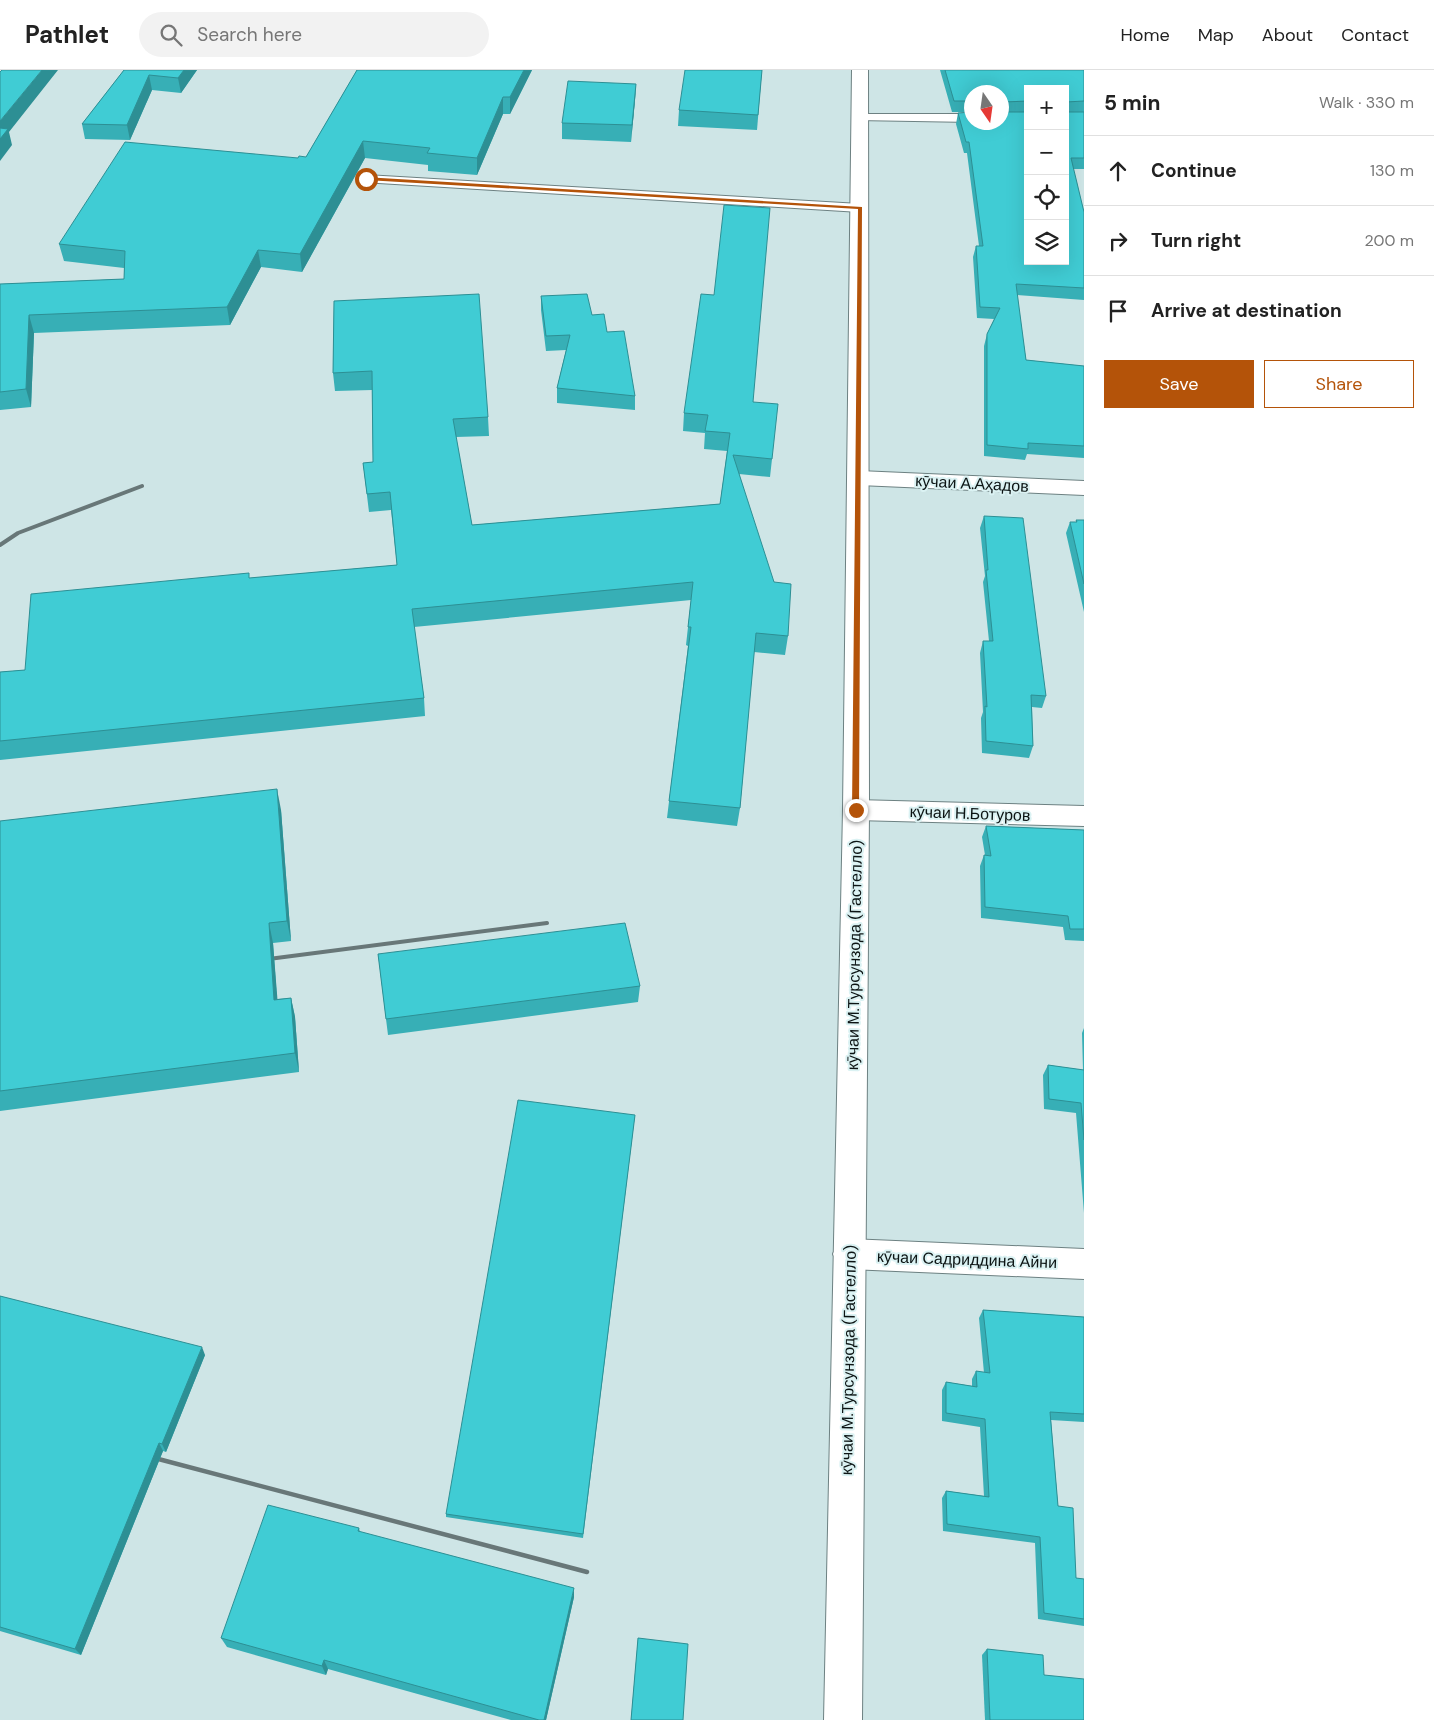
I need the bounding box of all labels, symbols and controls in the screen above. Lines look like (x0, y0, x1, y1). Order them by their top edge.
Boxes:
search box (139, 12, 489, 57)
text: Pathlet (25, 19, 109, 50)
icon: search (157, 21, 185, 49)
text: Search here (197, 22, 302, 47)
text: Home (1120, 23, 1170, 47)
text: Map (1198, 23, 1234, 47)
text: About (1262, 23, 1313, 47)
text: Contact (1341, 23, 1409, 47)
north arrow (964, 85, 1009, 130)
map controls (1024, 85, 1069, 265)
button: + (1024, 85, 1069, 130)
text: 5 min (1104, 89, 1160, 117)
text: Walk · 330 m (1319, 92, 1414, 113)
button: − (1024, 130, 1069, 175)
icon: ahead (1104, 157, 1132, 185)
text: Continue (1151, 158, 1237, 183)
text: 130 m (1370, 160, 1414, 181)
route start (355, 168, 378, 191)
button: locate (1024, 175, 1069, 220)
button: layers (1024, 220, 1069, 265)
icon: right (1104, 227, 1132, 255)
text: Turn right (1151, 228, 1241, 253)
text: 200 m (1365, 230, 1414, 251)
icon: arrive (1104, 297, 1132, 325)
text: Arrive at destination (1151, 298, 1342, 323)
button: Save (1104, 360, 1254, 408)
button: Share (1264, 360, 1414, 408)
street label: кӯчаи А.Аҳадов (915, 470, 1029, 497)
route end (845, 799, 868, 822)
street label: кӯчаи Н.Ботуров (909, 801, 1031, 826)
street label: кӯчаи М.Турсунзода (Гастелло) (842, 840, 867, 1070)
street label: кӯчаи М.Турсунзода (Гастелло) (836, 1245, 861, 1475)
street label: кӯчаи Садриддина Айни (877, 1246, 1057, 1273)

